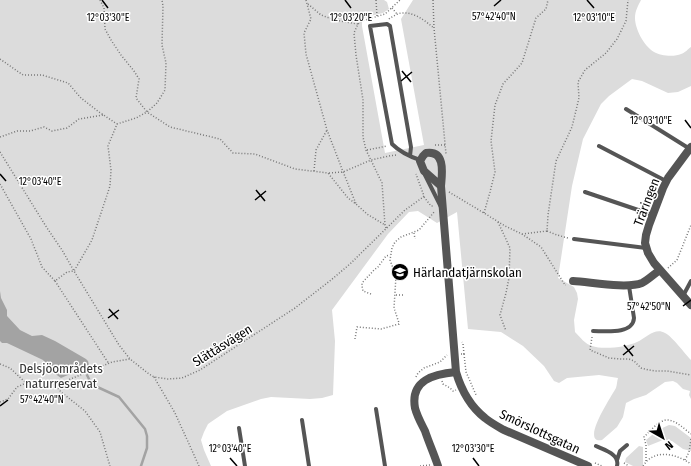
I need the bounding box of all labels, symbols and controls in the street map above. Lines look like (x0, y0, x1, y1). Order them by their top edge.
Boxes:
text: 57°42'40"N (472, 11, 516, 23)
text: 12°03'30"E (87, 12, 130, 24)
text: 12°03'20"E (330, 12, 373, 24)
text: 12°03'10"E (573, 12, 615, 24)
text: 12°03'10"E (630, 115, 672, 127)
text: 12°03'40"E (19, 176, 62, 188)
street label: Träringen (631, 176, 662, 228)
school or university icon: Härlandatjärnskolan (390, 262, 410, 282)
place label: Härlandatjärnskolan (413, 265, 522, 280)
text: 57°42'50"N (627, 301, 671, 313)
street label: Slättåsvägen (190, 321, 255, 370)
park label: Delsjöområdets naturreservat (19, 361, 103, 391)
text: 57°42'40"N (20, 394, 64, 406)
street label: Smörslottsgatan (497, 406, 582, 457)
north arrow (643, 418, 683, 458)
text: N (662, 438, 676, 453)
text: 12°03'40"E (209, 443, 252, 455)
text: 12°03'30"E (452, 443, 495, 455)

